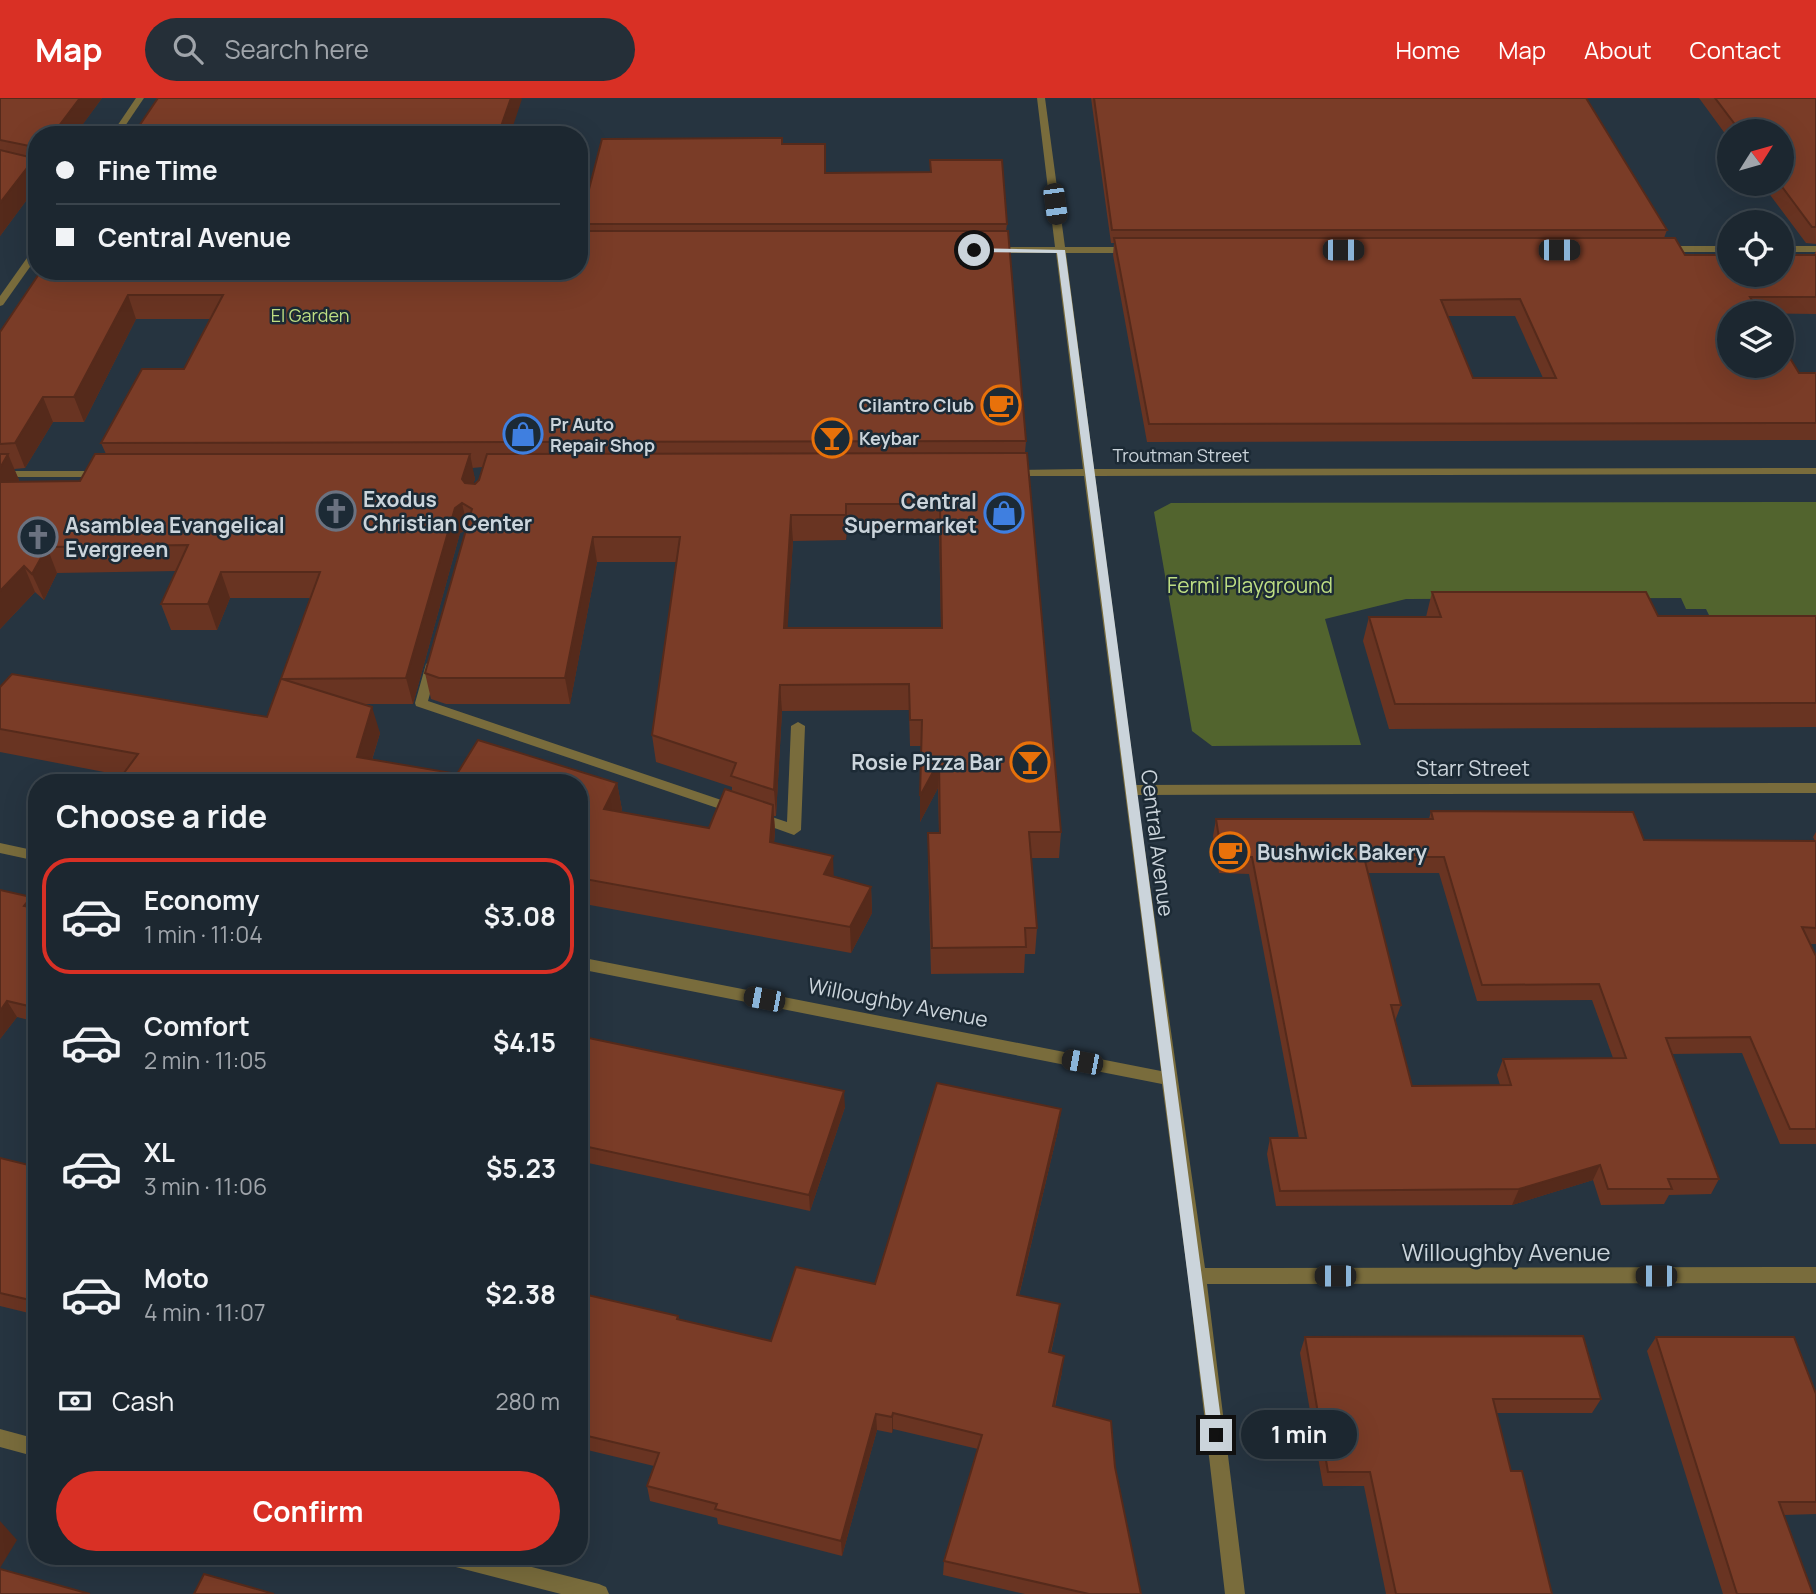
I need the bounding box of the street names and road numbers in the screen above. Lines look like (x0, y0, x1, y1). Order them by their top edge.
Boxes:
street label: Troutman Street (1112, 443, 1250, 467)
street label: Starr Street (1416, 754, 1530, 782)
street label: Central Avenue (1135, 768, 1181, 918)
street label: Willoughby Avenue (806, 971, 990, 1033)
street label: Willoughby Avenue (1402, 1235, 1610, 1268)

